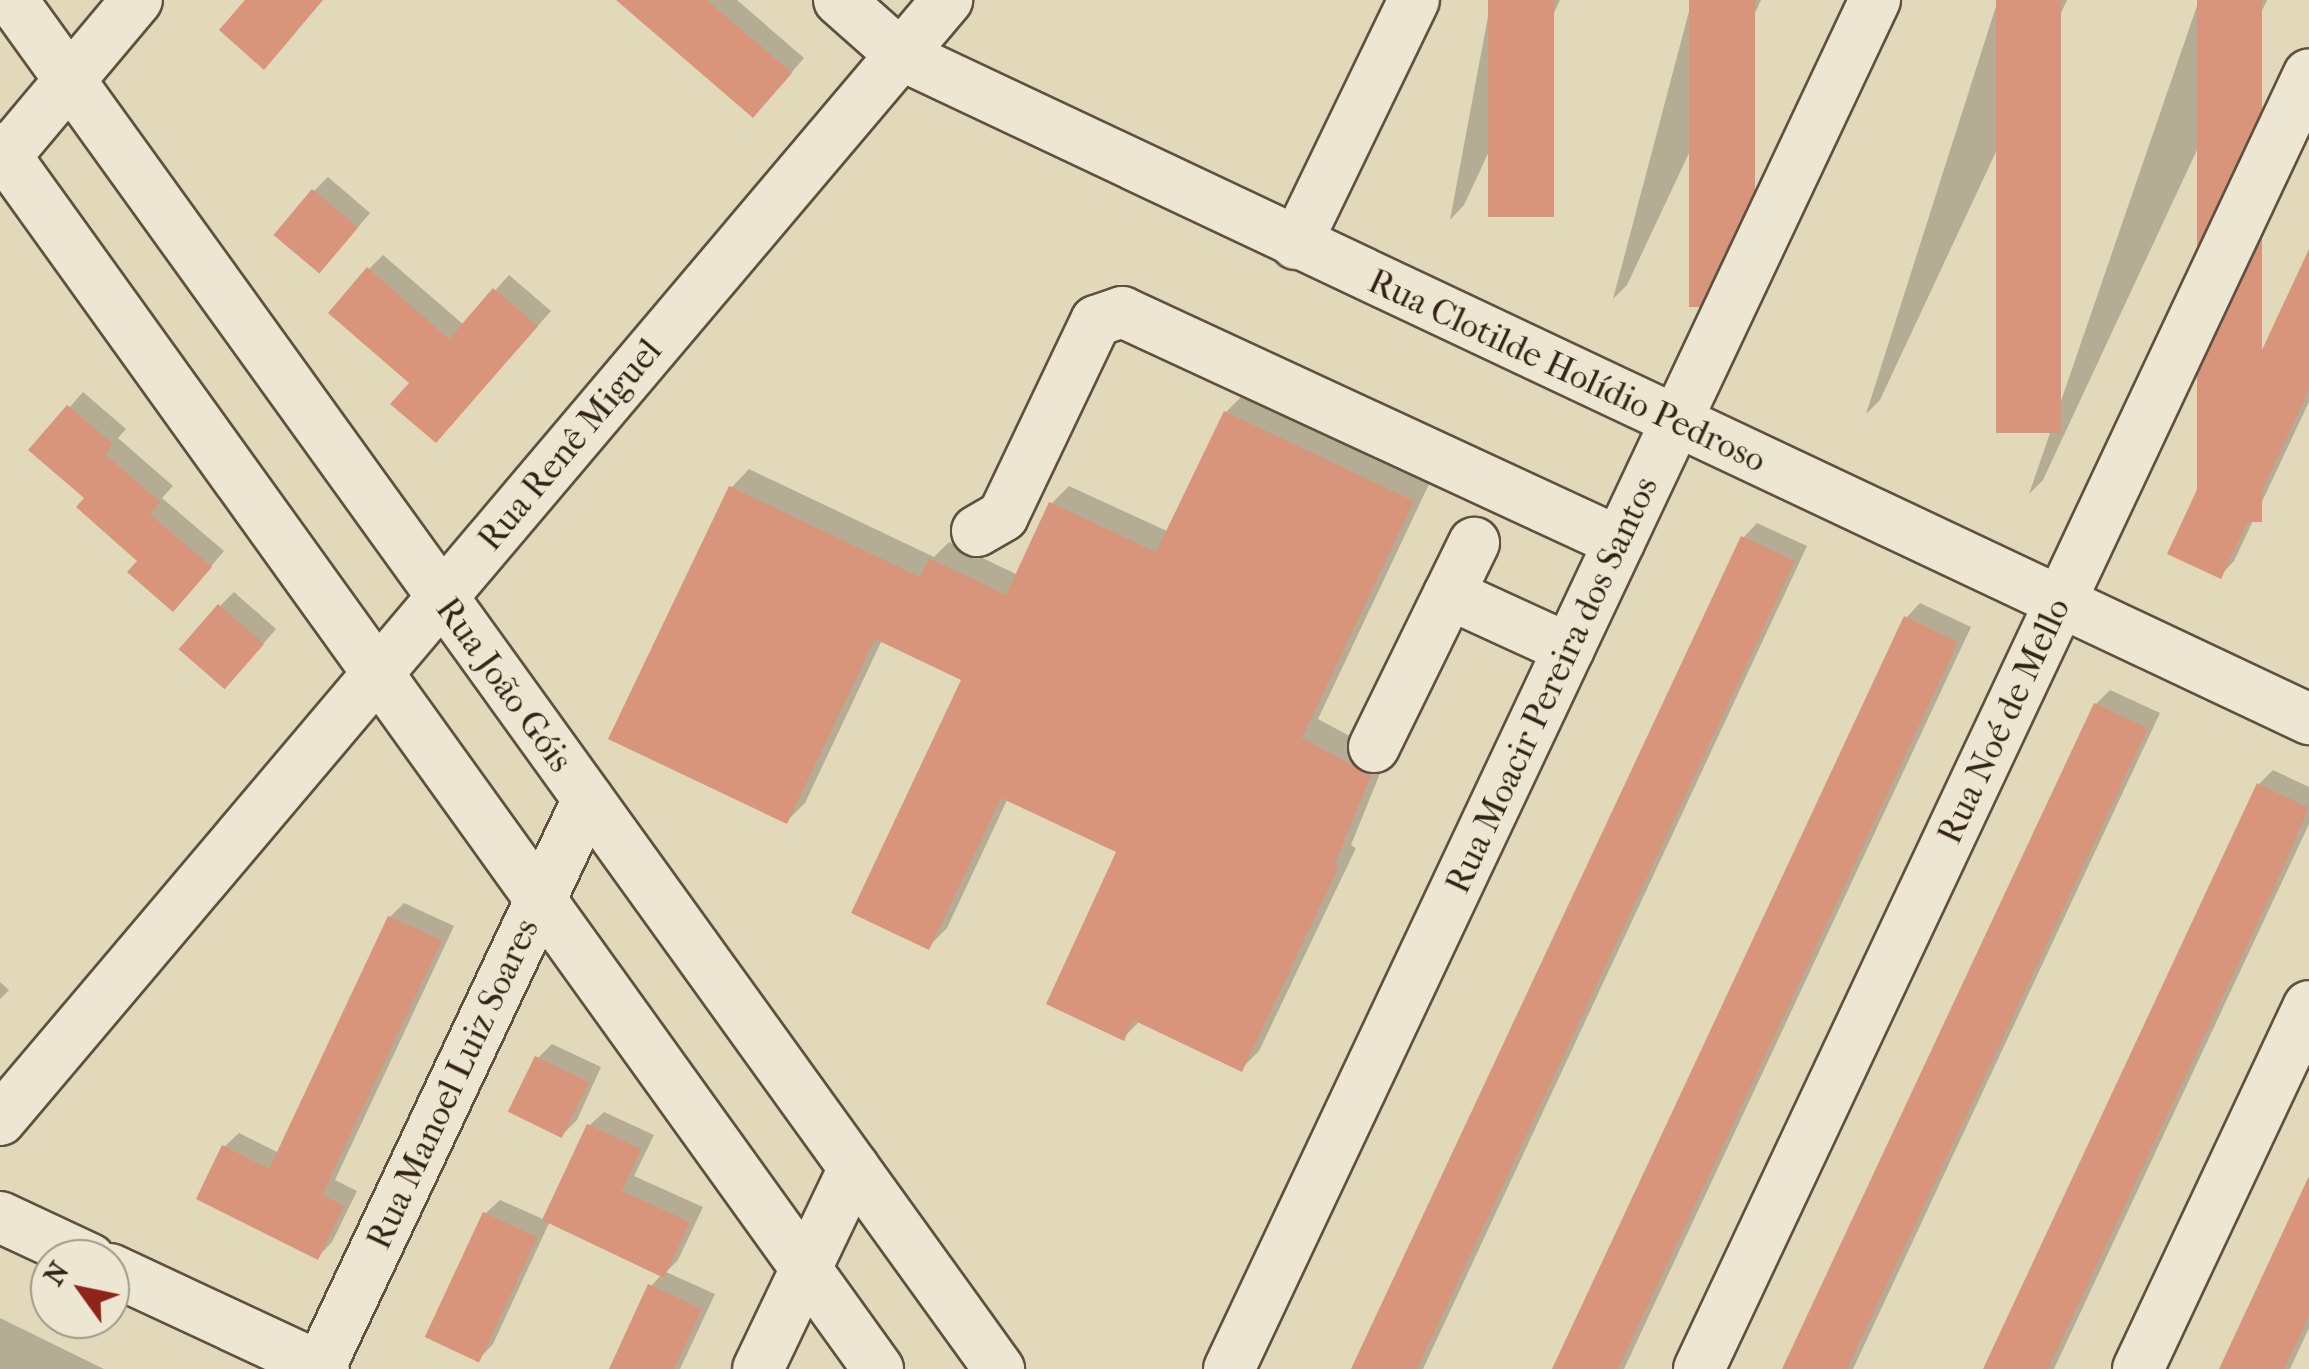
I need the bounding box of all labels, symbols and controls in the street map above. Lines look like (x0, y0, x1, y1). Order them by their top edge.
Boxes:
street label: Rua Clotilde Holídio Pedroso (1362, 260, 1772, 482)
street label: Rua Renê Miguel (469, 331, 671, 559)
street label: Rua Moacir Pereira dos Santos (1437, 470, 1667, 900)
street label: Rua João Góis (427, 590, 581, 780)
street label: Rua Noé de Mello (1929, 591, 2079, 851)
street label: Rua Manoel Luiz Soares (358, 912, 548, 1256)
north arrow (30, 1239, 130, 1339)
text: N (36, 1256, 76, 1291)

